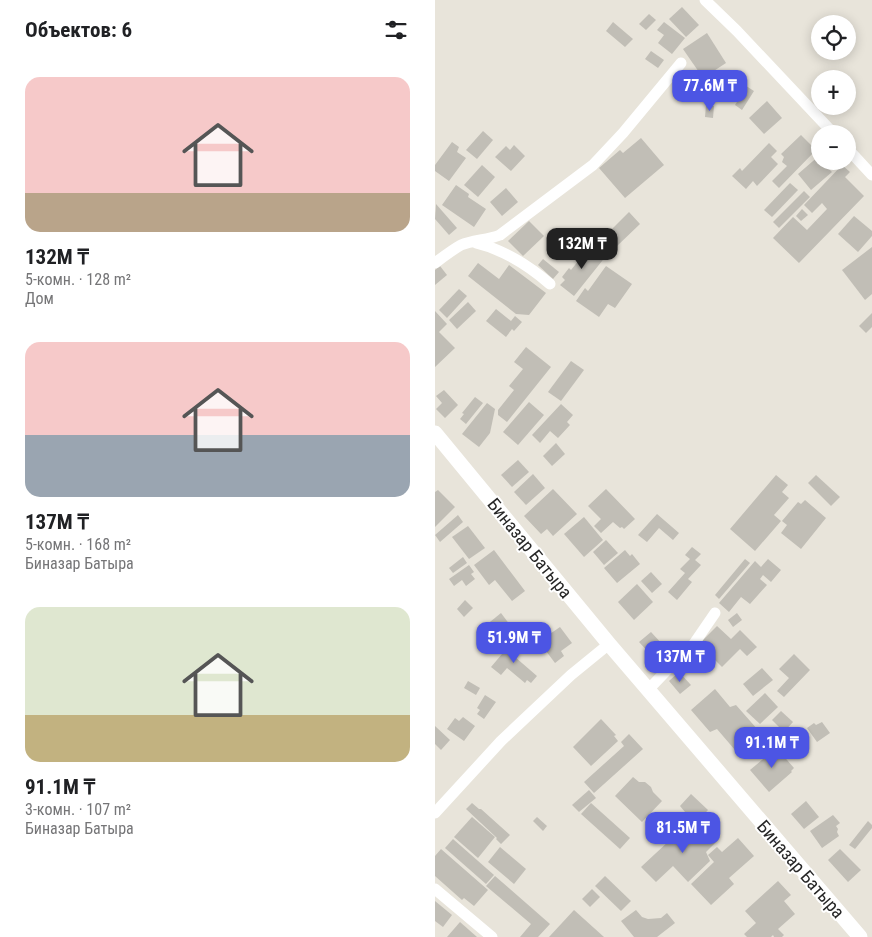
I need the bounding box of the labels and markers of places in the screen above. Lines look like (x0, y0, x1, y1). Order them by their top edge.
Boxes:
pin: 77.6M ₸ (664, 70, 756, 112)
pin: 132M ₸ (541, 228, 623, 270)
pin: 51.9M ₸ (468, 622, 560, 664)
pin: 137M ₸ (639, 640, 721, 683)
pin: 91.1M ₸ (726, 726, 818, 769)
pin: 81.5M ₸ (637, 812, 729, 854)

